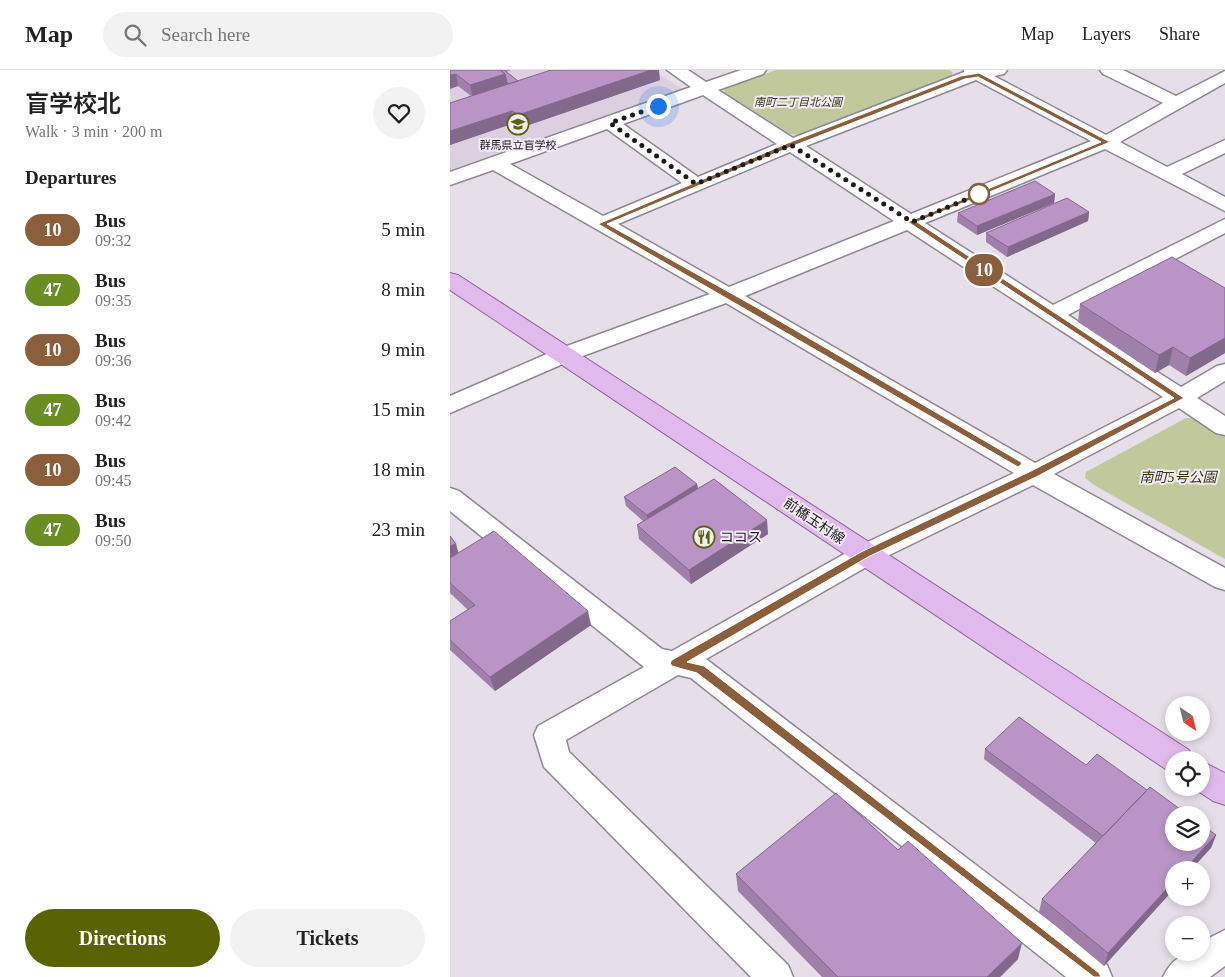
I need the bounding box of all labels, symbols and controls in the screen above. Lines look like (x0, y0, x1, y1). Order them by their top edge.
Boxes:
search box (103, 12, 453, 57)
text: Map (25, 21, 73, 47)
icon: search (121, 21, 149, 49)
text: Search here (161, 24, 250, 45)
text: Map (1021, 24, 1054, 44)
text: Layers (1082, 24, 1131, 44)
text: Share (1159, 24, 1200, 44)
button: heart (373, 87, 425, 139)
text: 盲学校北 (25, 91, 121, 117)
your location (646, 94, 671, 119)
park label: 南町二丁目北公園 (754, 96, 844, 108)
school or university icon: 群馬県立盲学校 (506, 112, 530, 136)
text: Walk · 3 min · 200 m (25, 123, 162, 140)
place label: 群馬県立盲学校 (480, 139, 557, 151)
text: Departures (25, 167, 116, 188)
unlabelled marker (968, 183, 990, 205)
text: Bus (95, 210, 126, 231)
text: 5 min (381, 219, 425, 240)
text: 10 (44, 220, 62, 240)
text: 09:32 (95, 232, 131, 249)
line badge: 10 (962, 254, 1006, 286)
text: 10 (975, 260, 993, 280)
text: Bus (95, 270, 126, 291)
text: 8 min (381, 279, 425, 300)
text: 47 (44, 280, 62, 300)
text: 09:35 (95, 292, 131, 309)
text: Bus (95, 330, 126, 351)
text: 9 min (381, 339, 425, 360)
text: 10 (44, 340, 62, 360)
text: 09:36 (95, 352, 131, 369)
text: Bus (95, 390, 126, 411)
text: 15 min (372, 399, 425, 420)
text: 47 (44, 400, 62, 420)
text: 09:42 (95, 412, 131, 429)
text: Bus (95, 450, 126, 471)
text: 18 min (372, 459, 425, 480)
text: 10 (44, 460, 62, 480)
park label: 南町5号公園 (1140, 470, 1218, 485)
text: 09:45 (95, 472, 131, 489)
street label: 前橋玉村線 (781, 494, 848, 547)
text: Bus (95, 510, 126, 531)
text: 23 min (372, 519, 425, 540)
text: 47 (44, 520, 62, 540)
restaurant icon: ココス (692, 525, 716, 549)
place label: ココス (720, 530, 762, 545)
text: 09:50 (95, 532, 131, 549)
north arrow (1165, 696, 1210, 741)
map controls (1165, 696, 1210, 961)
button: locate (1165, 751, 1210, 796)
button: layers (1165, 806, 1210, 851)
button: + (1165, 861, 1210, 906)
button: Directions (25, 909, 220, 967)
button: Tickets (230, 909, 425, 967)
button: − (1165, 916, 1210, 961)

